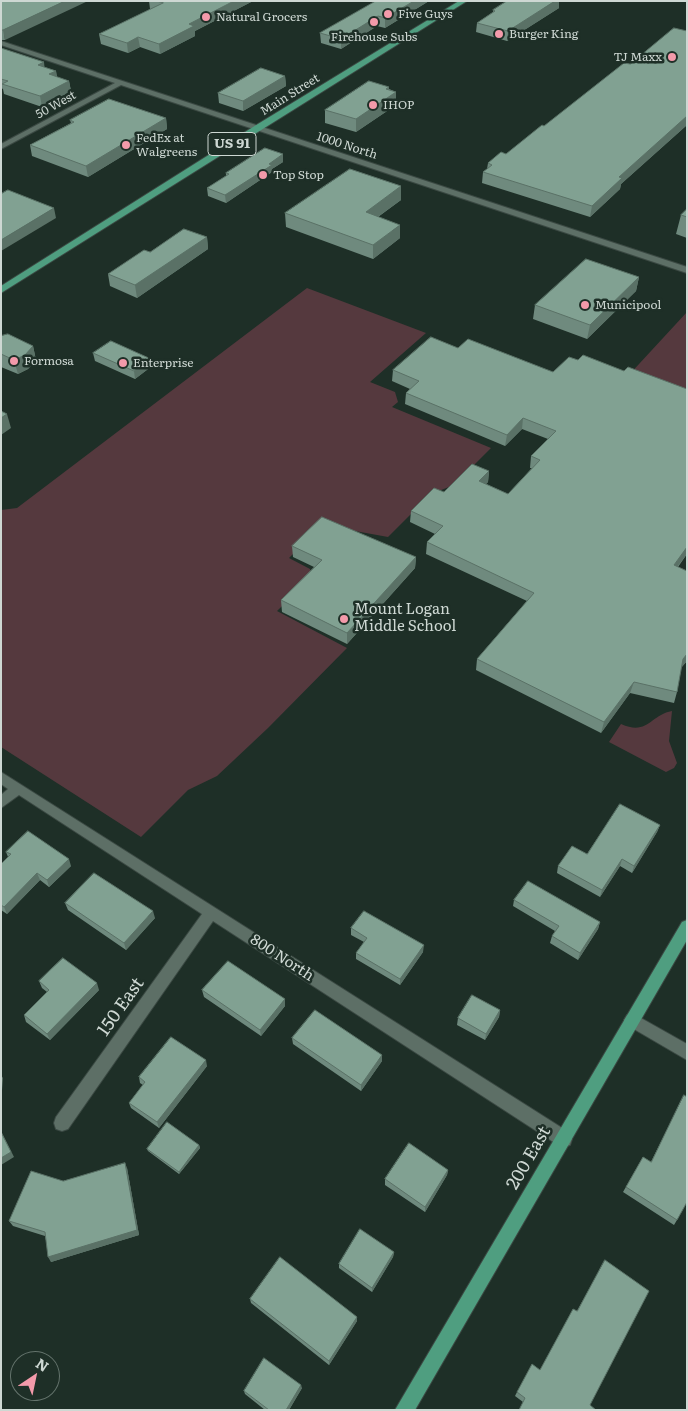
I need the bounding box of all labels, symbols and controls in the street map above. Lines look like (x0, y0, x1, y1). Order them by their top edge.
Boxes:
place label: Five Guys (398, 7, 453, 21)
marker: Five Guys (382, 8, 394, 20)
place label: Natural Grocers (216, 10, 307, 24)
marker: Natural Grocers (200, 11, 212, 23)
marker: Firehouse Subs (368, 16, 380, 28)
place label: Burger King (509, 27, 579, 41)
marker: Burger King (493, 28, 505, 40)
place label: Firehouse Subs (331, 30, 417, 44)
place label: TJ Maxx (613, 50, 662, 64)
marker: TJ Maxx (666, 51, 678, 63)
street label: Main Street (258, 71, 322, 119)
street label: 50 West (33, 88, 79, 122)
place label: IHOP (383, 98, 414, 112)
marker: IHOP (367, 99, 379, 111)
street label: 1000 North (315, 129, 379, 163)
place label: FedEx at Walgreens (136, 131, 197, 159)
road number: US 91 (208, 132, 256, 156)
marker: FedEx at Walgreens (120, 139, 132, 151)
place label: Top Stop (273, 168, 324, 182)
marker: Top Stop (257, 169, 269, 181)
place label: Municipool (595, 298, 661, 312)
marker: Municipool (579, 299, 591, 311)
place label: Formosa (24, 354, 74, 368)
marker: Formosa (8, 355, 20, 367)
place label: Enterprise (133, 356, 193, 370)
marker: Enterprise (117, 357, 129, 369)
place label: Mount Logan Middle School (354, 601, 456, 636)
marker: Mount Logan Middle School (338, 613, 350, 625)
street label: 800 North (247, 931, 317, 985)
street label: 150 East (93, 973, 149, 1041)
street label: 200 East (502, 1122, 556, 1194)
north arrow (10, 1351, 60, 1401)
text: N (32, 1353, 53, 1376)

